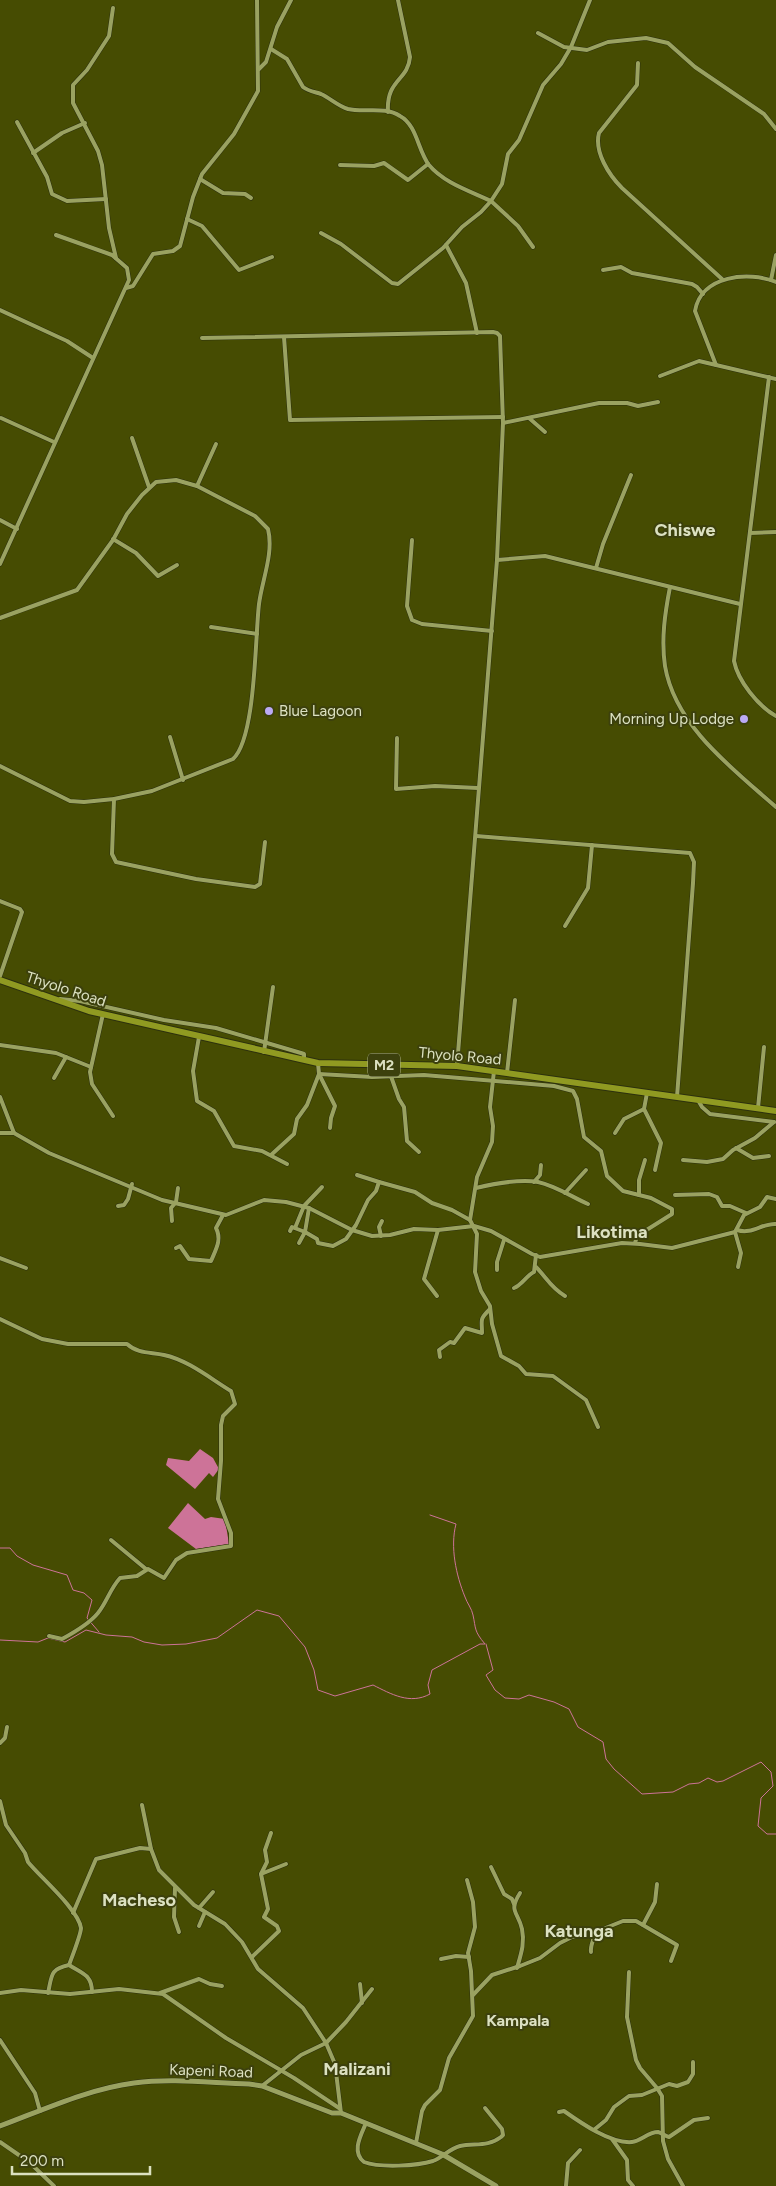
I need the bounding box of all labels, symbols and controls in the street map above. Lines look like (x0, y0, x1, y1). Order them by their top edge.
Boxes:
district label: Chiswe (654, 519, 716, 541)
place label: Blue Lagoon (279, 702, 362, 720)
marker: Blue Lagoon (263, 705, 275, 717)
place label: Morning Up Lodge (609, 710, 734, 728)
marker: Morning Up Lodge (738, 713, 750, 725)
street label: Thyolo Road (24, 968, 108, 1010)
street label: Thyolo Road (418, 1043, 502, 1069)
road number: M2 (368, 1054, 400, 1076)
district label: Likotima (576, 1221, 648, 1243)
district label: Macheso (102, 1889, 176, 1911)
district label: Katunga (544, 1920, 614, 1942)
district label: Kampala (486, 2011, 550, 2030)
district label: Malizani (323, 2058, 391, 2080)
street label: Kapeni Road (169, 2061, 253, 2081)
scale bar (12, 2144, 150, 2176)
text: 200 m (20, 2152, 64, 2170)

